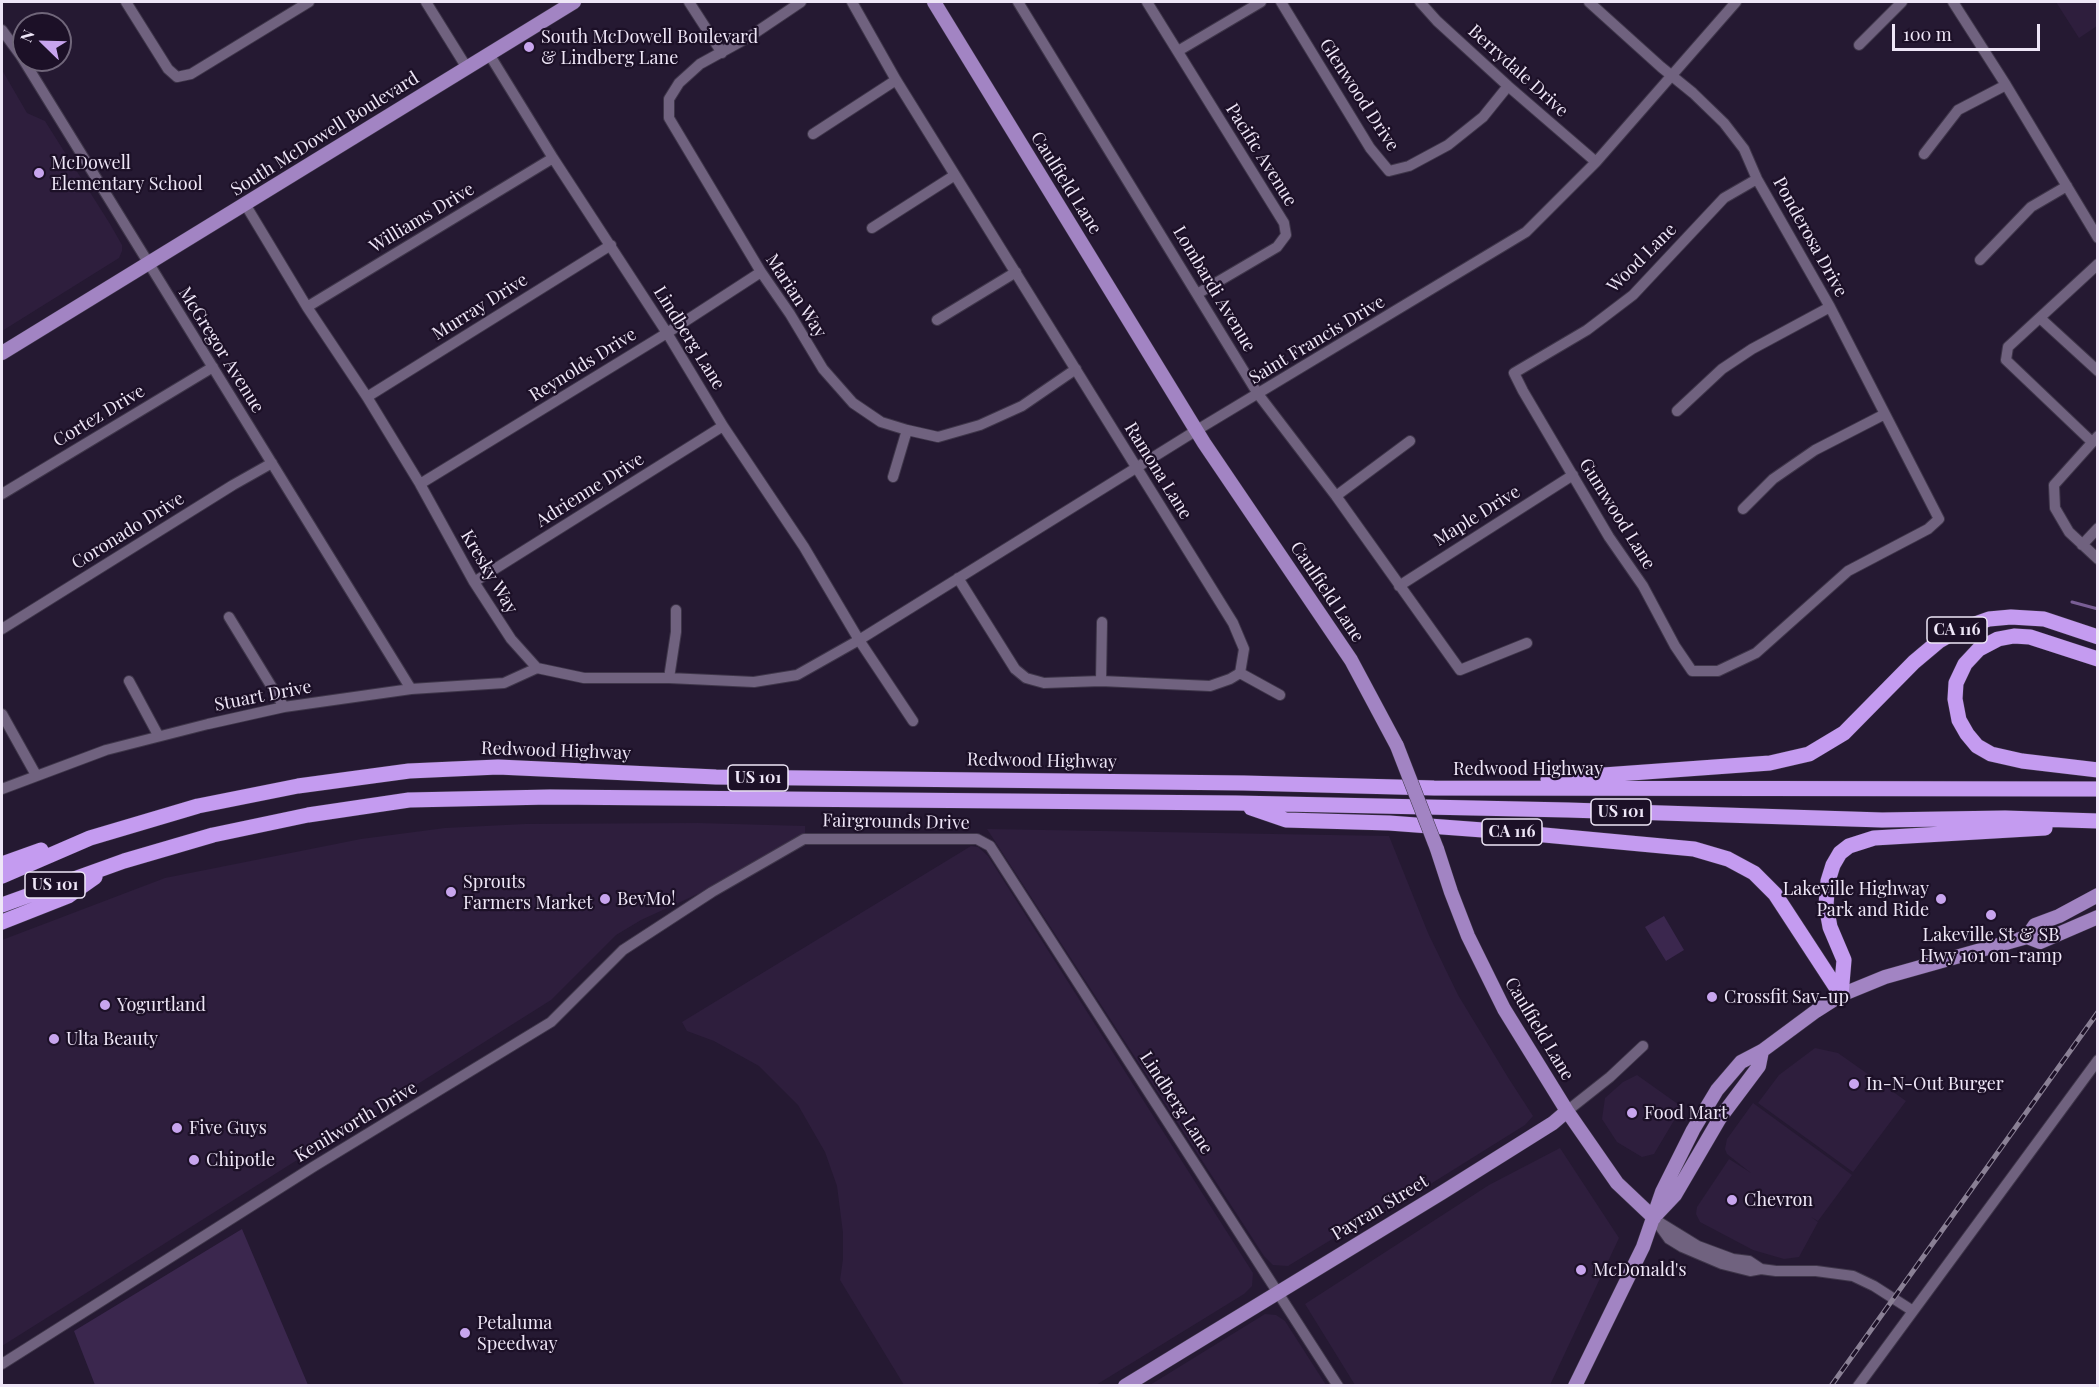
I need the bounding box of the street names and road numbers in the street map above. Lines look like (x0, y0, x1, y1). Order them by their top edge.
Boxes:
street label: Berrydale Drive (1463, 20, 1573, 122)
street label: Glenwood Drive (1315, 35, 1403, 155)
street label: South McDowell Boulevard (227, 67, 423, 201)
street label: Pacific Avenue (1221, 100, 1301, 210)
street label: Caulfield Lane (1026, 128, 1106, 238)
street label: Ponderosa Drive (1768, 173, 1852, 301)
street label: Williams Drive (366, 178, 478, 258)
street label: Wood Lane (1603, 219, 1681, 297)
street label: Lombardi Avenue (1168, 222, 1260, 356)
street label: Marian Way (761, 250, 831, 342)
street label: Murray Drive (428, 269, 532, 345)
street label: Lindberg Lane (649, 282, 729, 394)
street label: McGregor Avenue (174, 283, 268, 417)
street label: Saint Francis Drive (1245, 291, 1389, 389)
street label: Reynolds Drive (526, 323, 640, 407)
street label: Cortez Drive (49, 380, 149, 452)
street label: Ramona Lane (1120, 419, 1196, 523)
street label: Adrienne Drive (532, 448, 648, 532)
street label: Gumwood Lane (1574, 455, 1660, 573)
street label: Maple Drive (1430, 481, 1524, 551)
street label: Coronado Drive (68, 488, 188, 574)
street label: Kresky Way (456, 526, 522, 618)
street label: Caulfield Lane (1285, 538, 1369, 646)
road number: CA 116 (1927, 617, 1987, 643)
street label: Stuart Drive (213, 676, 313, 716)
street label: Redwood Highway (481, 738, 631, 764)
street label: Redwood Highway (967, 749, 1117, 773)
street label: Redwood Highway (1453, 758, 1603, 780)
road number: US 101 (728, 765, 788, 791)
road number: US 101 (1591, 799, 1651, 825)
street label: Fairgrounds Drive (822, 810, 970, 834)
road number: CA 116 (1482, 819, 1542, 845)
road number: US 101 (25, 872, 85, 898)
street label: Caulfield Lane (1500, 973, 1578, 1085)
street label: Lindberg Lane (1135, 1048, 1217, 1158)
street label: Kenilworth Drive (291, 1077, 421, 1167)
street label: Payran Street (1328, 1171, 1432, 1245)

